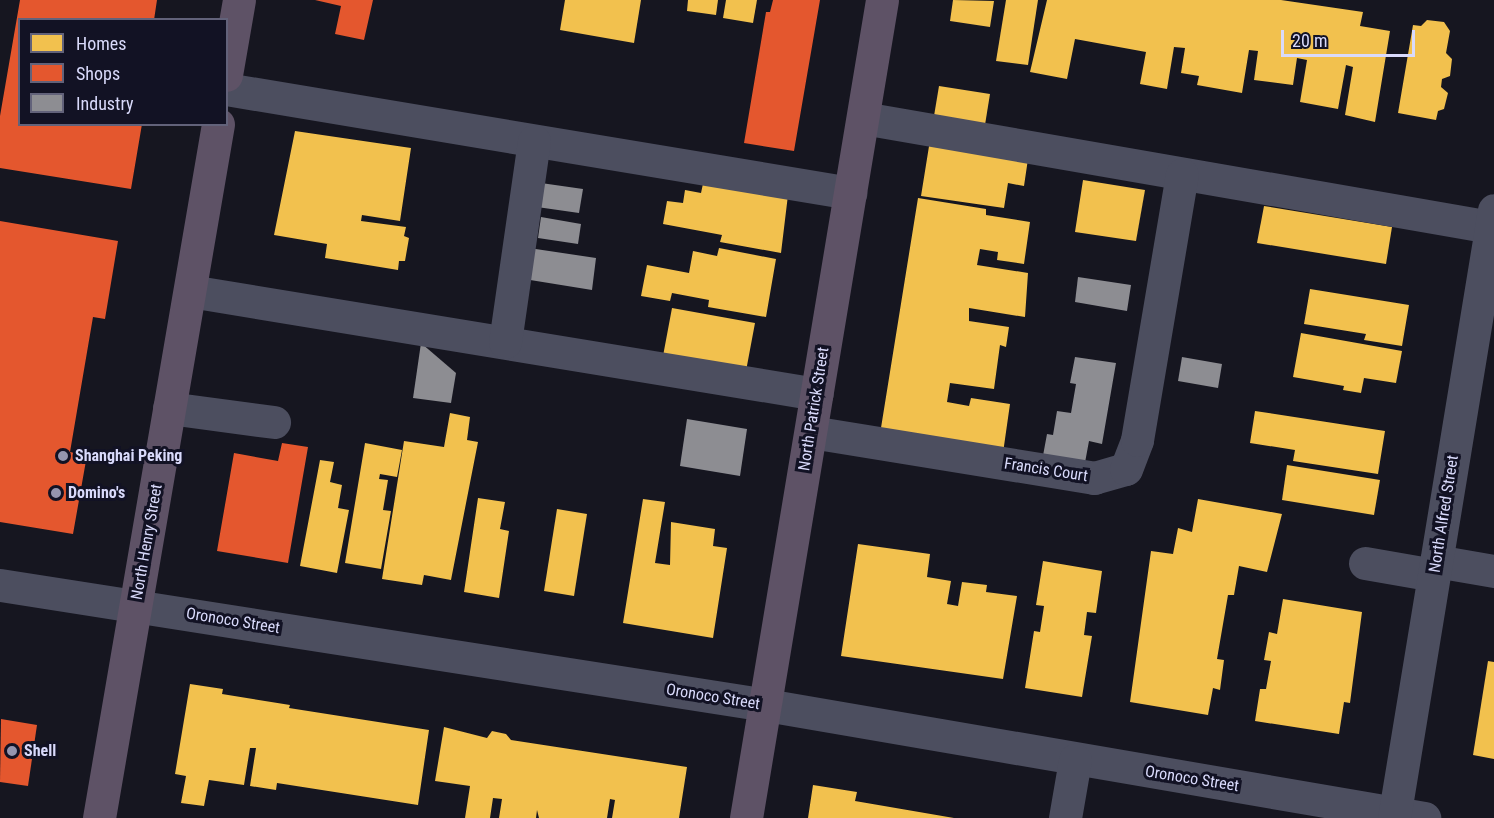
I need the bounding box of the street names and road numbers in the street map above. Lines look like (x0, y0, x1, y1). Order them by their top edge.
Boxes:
street label: North Patrick Street (795, 346, 833, 472)
street label: Francis Court (1003, 454, 1089, 486)
street label: North Alfred Street (1425, 454, 1463, 574)
street label: North Henry Street (127, 483, 167, 601)
street label: Oronoco Street (185, 604, 281, 638)
street label: Oronoco Street (665, 680, 761, 714)
street label: Oronoco Street (1144, 762, 1240, 796)

